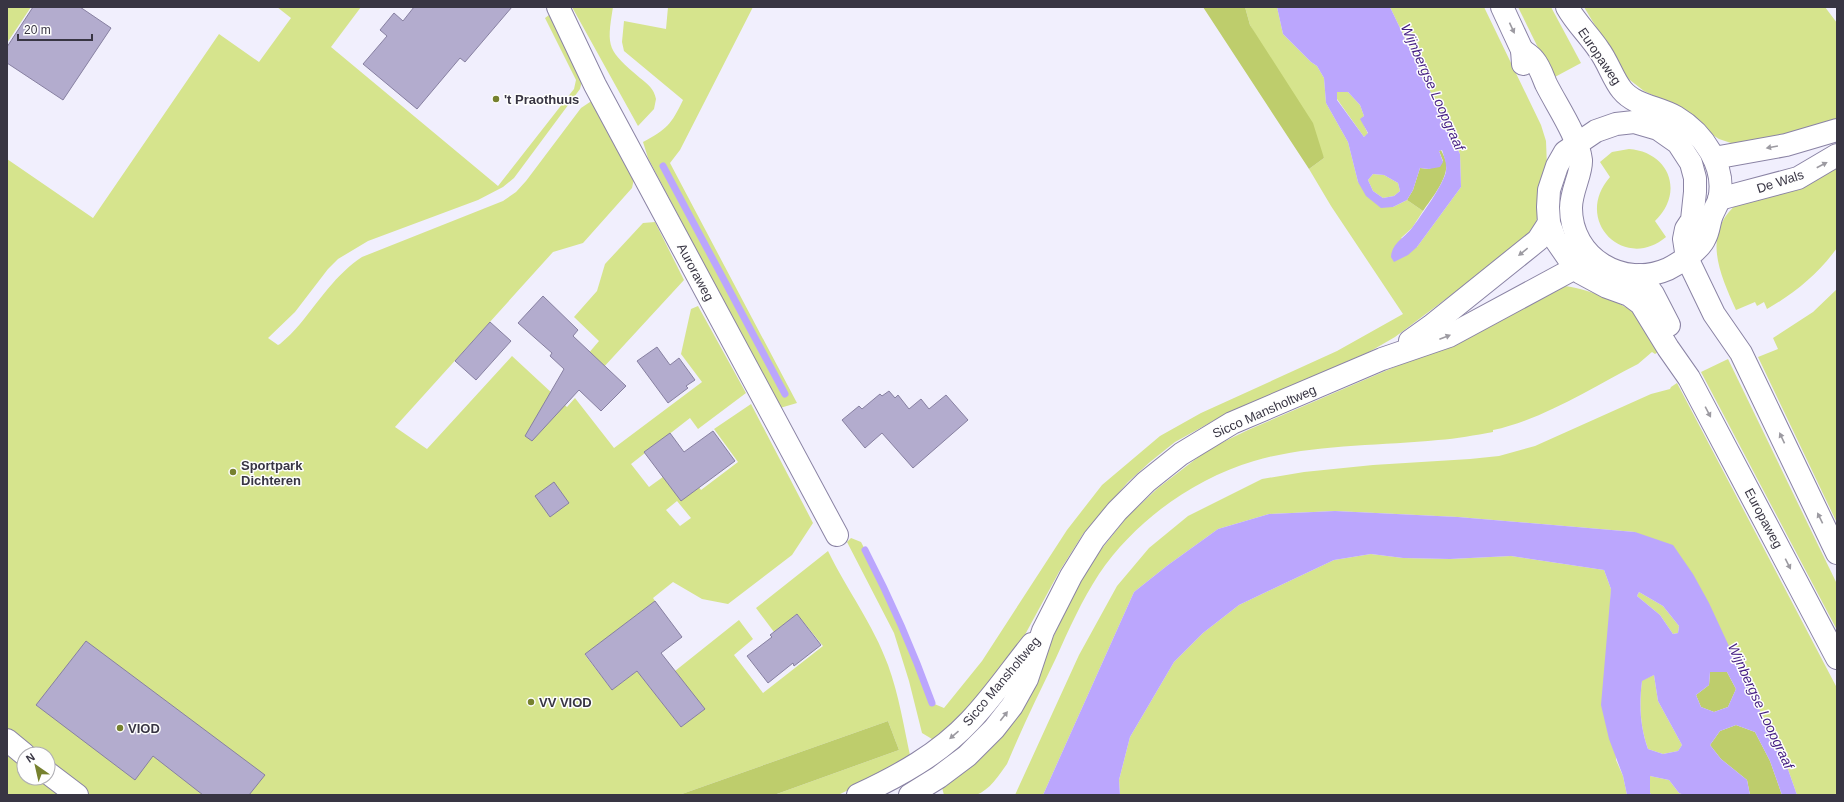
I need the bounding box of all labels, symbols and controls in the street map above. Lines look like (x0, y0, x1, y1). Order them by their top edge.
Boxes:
scale bar (18, 16, 92, 42)
water label: Wijnbergse Loopgraaf (1398, 21, 1469, 155)
text: 20 m (24, 23, 51, 37)
one-way arrow (1509, 23, 1515, 34)
street label: Europaweg (1575, 25, 1624, 88)
place label: 't Praothuus (504, 92, 579, 107)
marker: 't Praothuus (491, 94, 501, 104)
one-way arrow (1766, 144, 1778, 150)
one-way arrow (1816, 161, 1828, 168)
street label: De Wals (1755, 167, 1806, 196)
street label: Auroraweg (674, 241, 717, 304)
one-way arrow (1517, 247, 1528, 256)
one-way arrow (1440, 333, 1452, 339)
street label: Sicco Mansholtweg (1210, 382, 1318, 441)
one-way arrow (1705, 406, 1711, 418)
one-way arrow (1779, 432, 1785, 444)
place label: Sportpark Dichteren (241, 458, 303, 488)
marker: Sportpark Dichteren (228, 467, 238, 477)
street label: Europaweg (1741, 486, 1786, 551)
one-way arrow (1817, 512, 1823, 524)
one-way arrow (1785, 559, 1791, 570)
street label: Sicco Mansholtweg (960, 634, 1043, 729)
water label: Wijnbergse Loopgraaf (1725, 641, 1798, 773)
place label: VV VIOD (539, 695, 592, 710)
marker: VV VIOD (526, 697, 536, 707)
one-way arrow (999, 711, 1008, 722)
place label: VIOD (128, 721, 160, 736)
marker: VIOD (115, 723, 125, 733)
one-way arrow (949, 731, 960, 740)
north arrow (16, 746, 56, 786)
text: N (24, 750, 37, 765)

